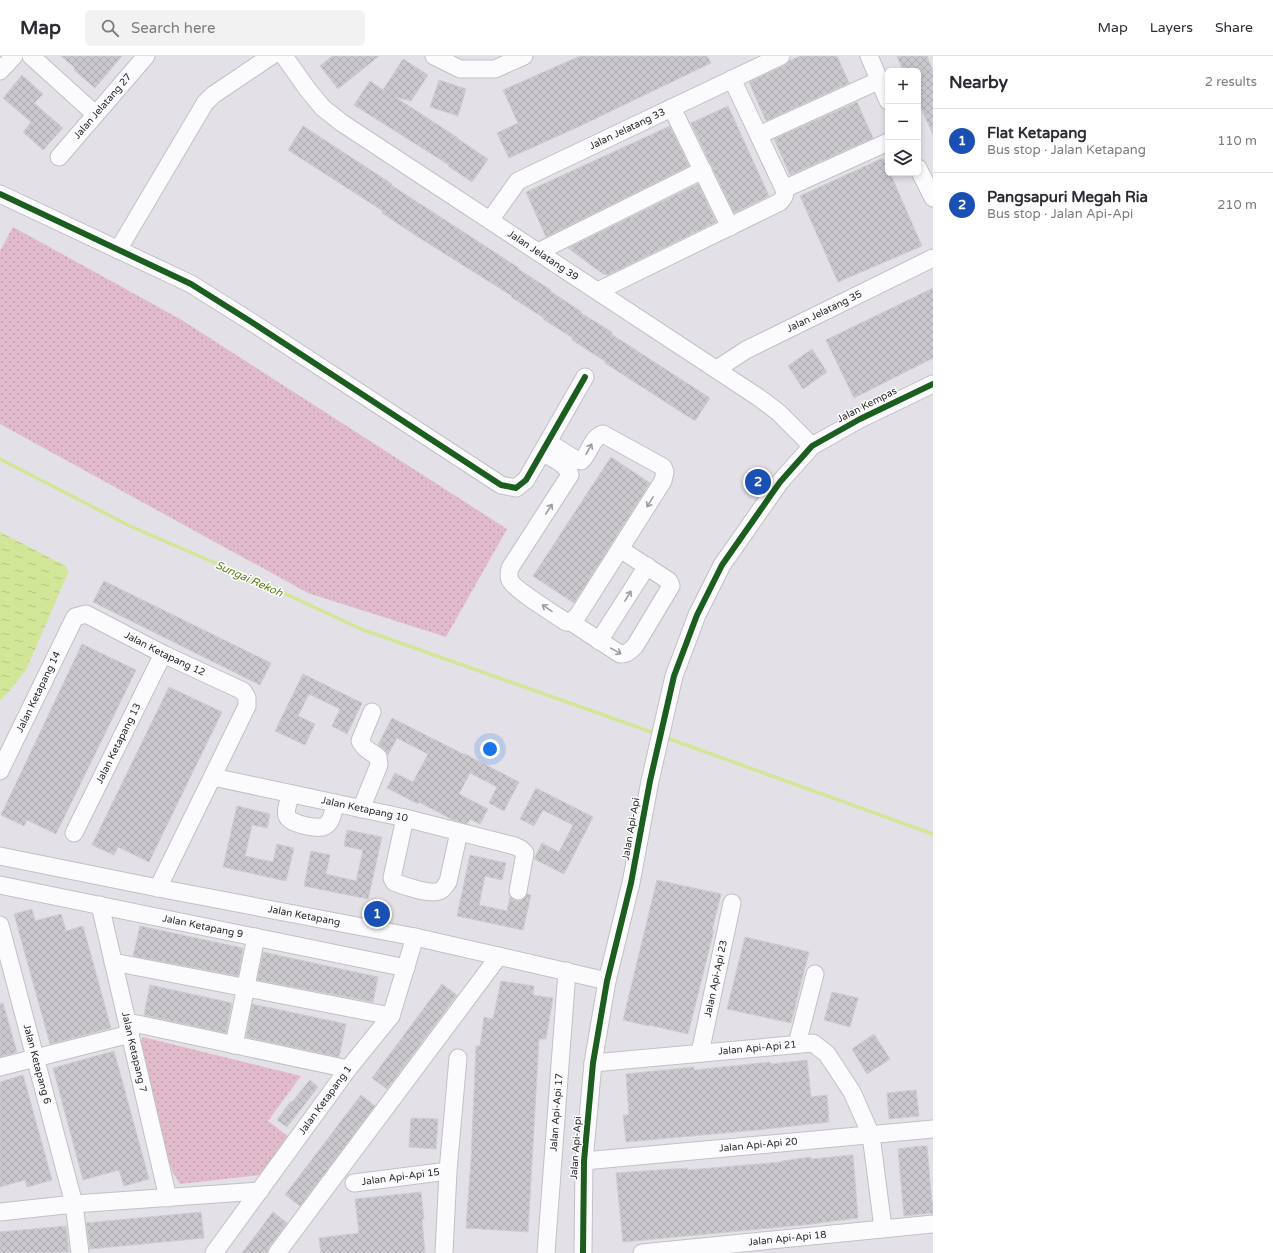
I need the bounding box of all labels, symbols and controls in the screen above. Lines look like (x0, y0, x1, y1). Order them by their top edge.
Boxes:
search box (85, 10, 365, 46)
text: Map (20, 17, 61, 39)
icon: search (99, 17, 121, 39)
text: Search here (131, 19, 215, 37)
text: Map (1098, 19, 1128, 36)
text: Layers (1150, 19, 1193, 36)
text: Share (1215, 19, 1253, 36)
map controls (885, 68, 921, 176)
button: + (885, 68, 921, 104)
street label: Jalan Jelatang 27 (71, 71, 134, 141)
text: Nearby (949, 72, 1008, 93)
text: 2 results (1205, 74, 1257, 90)
button: − (885, 104, 921, 140)
street label: Jalan Jelatang 33 (587, 106, 667, 152)
text: Flat Ketapang (987, 124, 1087, 142)
text: 1 (958, 133, 966, 149)
text: 110 m (1217, 133, 1257, 149)
button: layers (885, 140, 921, 176)
text: Bus stop · Jalan Ketapang (987, 142, 1146, 158)
text: Pangsapuri Megah Ria (987, 188, 1148, 206)
text: 2 (958, 197, 966, 213)
text: 210 m (1217, 197, 1257, 213)
text: Bus stop · Jalan Api-Api (987, 206, 1133, 222)
street label: Jalan Jelatang 39 (505, 228, 581, 283)
street label: Jalan Jelatang 35 (785, 288, 864, 335)
street label: Jalan Kempas (835, 385, 899, 425)
one-way arrow (586, 443, 594, 455)
pin: 2 (745, 467, 771, 497)
one-way arrow (645, 497, 654, 508)
one-way arrow (545, 504, 553, 515)
water label: Sungai Rekoh (213, 558, 285, 600)
one-way arrow (624, 590, 632, 602)
one-way arrow (542, 604, 553, 612)
street label: Jalan Ketapang 12 (122, 629, 207, 679)
one-way arrow (610, 648, 622, 655)
street label: Jalan Ketapang 14 (14, 649, 63, 734)
street label: Jalan Ketapang 13 (93, 701, 144, 786)
your location (480, 739, 500, 759)
street label: Jalan Ketapang 10 (320, 794, 409, 824)
street label: Jalan Api-Api (620, 797, 642, 861)
pin: 1 (364, 899, 390, 929)
street label: Jalan Ketapang (267, 903, 341, 929)
street label: Jalan Ketapang 9 (161, 912, 244, 941)
street label: Jalan Api-Api 23 (702, 939, 730, 1018)
street label: Jalan Ketapang 7 (119, 1011, 149, 1093)
street label: Jalan Ketapang 6 (21, 1023, 53, 1105)
street label: Jalan Api-Api 21 (718, 1039, 797, 1058)
street label: Jalan Ketapang 1 (296, 1063, 354, 1137)
street label: Jalan Api-Api 17 (548, 1073, 565, 1152)
street label: Jalan Api-Api (568, 1116, 584, 1180)
street label: Jalan Api-Api 20 (719, 1135, 798, 1155)
street label: Jalan Api-Api 15 (361, 1166, 440, 1188)
street label: Jalan Api-Api 18 (748, 1229, 827, 1248)

